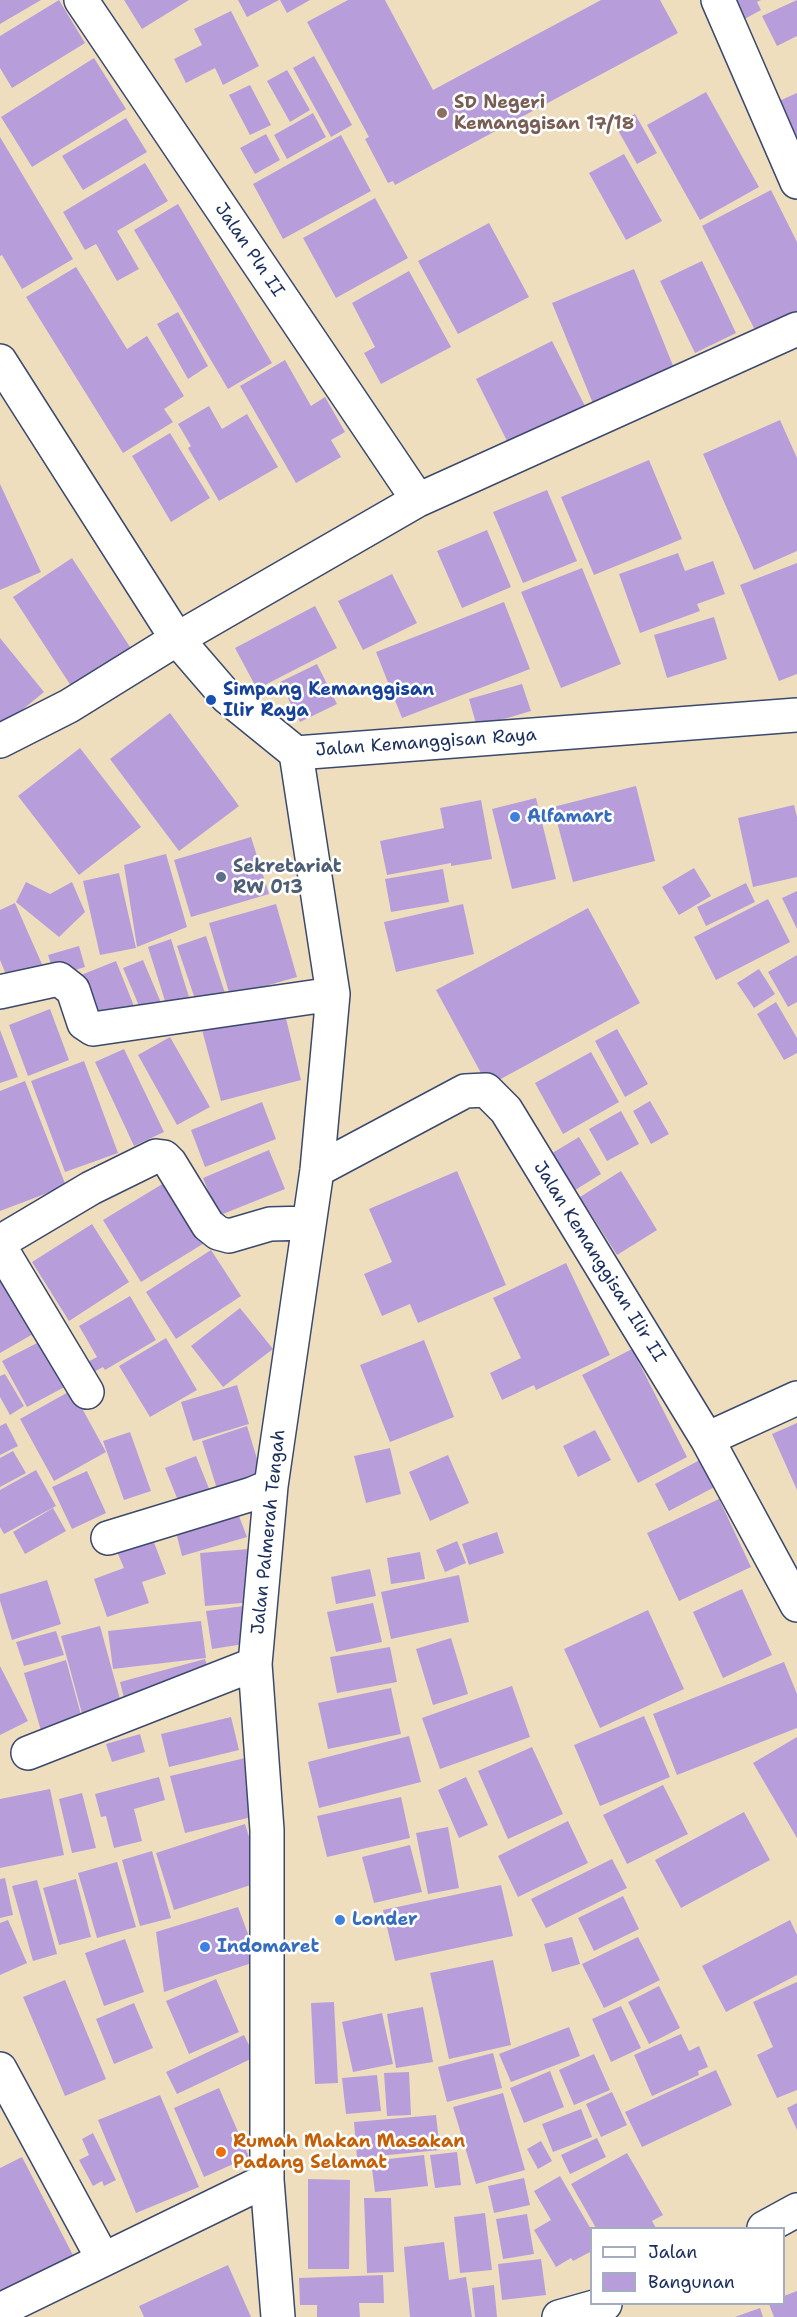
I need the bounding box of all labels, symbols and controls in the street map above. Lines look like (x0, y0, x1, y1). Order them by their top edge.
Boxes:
place label: SD Negeri Kemanggisan 17/18 (454, 92, 634, 134)
marker: SD Negeri Kemanggisan 17/18 (435, 106, 449, 120)
street label: Jalan Pln II (210, 199, 288, 301)
place label: Simpang Kemanggisan Ilir Raya (223, 679, 434, 722)
marker: Simpang Kemanggisan Ilir Raya (204, 693, 218, 707)
street label: Jalan Kemanggisan Raya (315, 724, 537, 762)
place label: Alfamart (527, 806, 612, 828)
marker: Alfamart (508, 810, 522, 824)
place label: Sekretariat RW 013 (233, 856, 342, 898)
marker: Sekretariat RW 013 (214, 870, 228, 884)
street label: Jalan Kemanggisan Ilir II (528, 1158, 670, 1366)
street label: Jalan Palmerah Tengah (247, 1428, 291, 1636)
place label: Londer (352, 1909, 418, 1931)
marker: Londer (333, 1913, 347, 1927)
place label: Indomaret (217, 1936, 319, 1958)
marker: Indomaret (198, 1940, 212, 1954)
place label: Rumah Makan Masakan Padang Selamat (233, 2131, 465, 2174)
marker: Rumah Makan Masakan Padang Selamat (214, 2145, 228, 2159)
legend (590, 2227, 785, 2305)
text: Jalan (648, 2240, 697, 2264)
text: Bangunan (648, 2270, 735, 2294)

